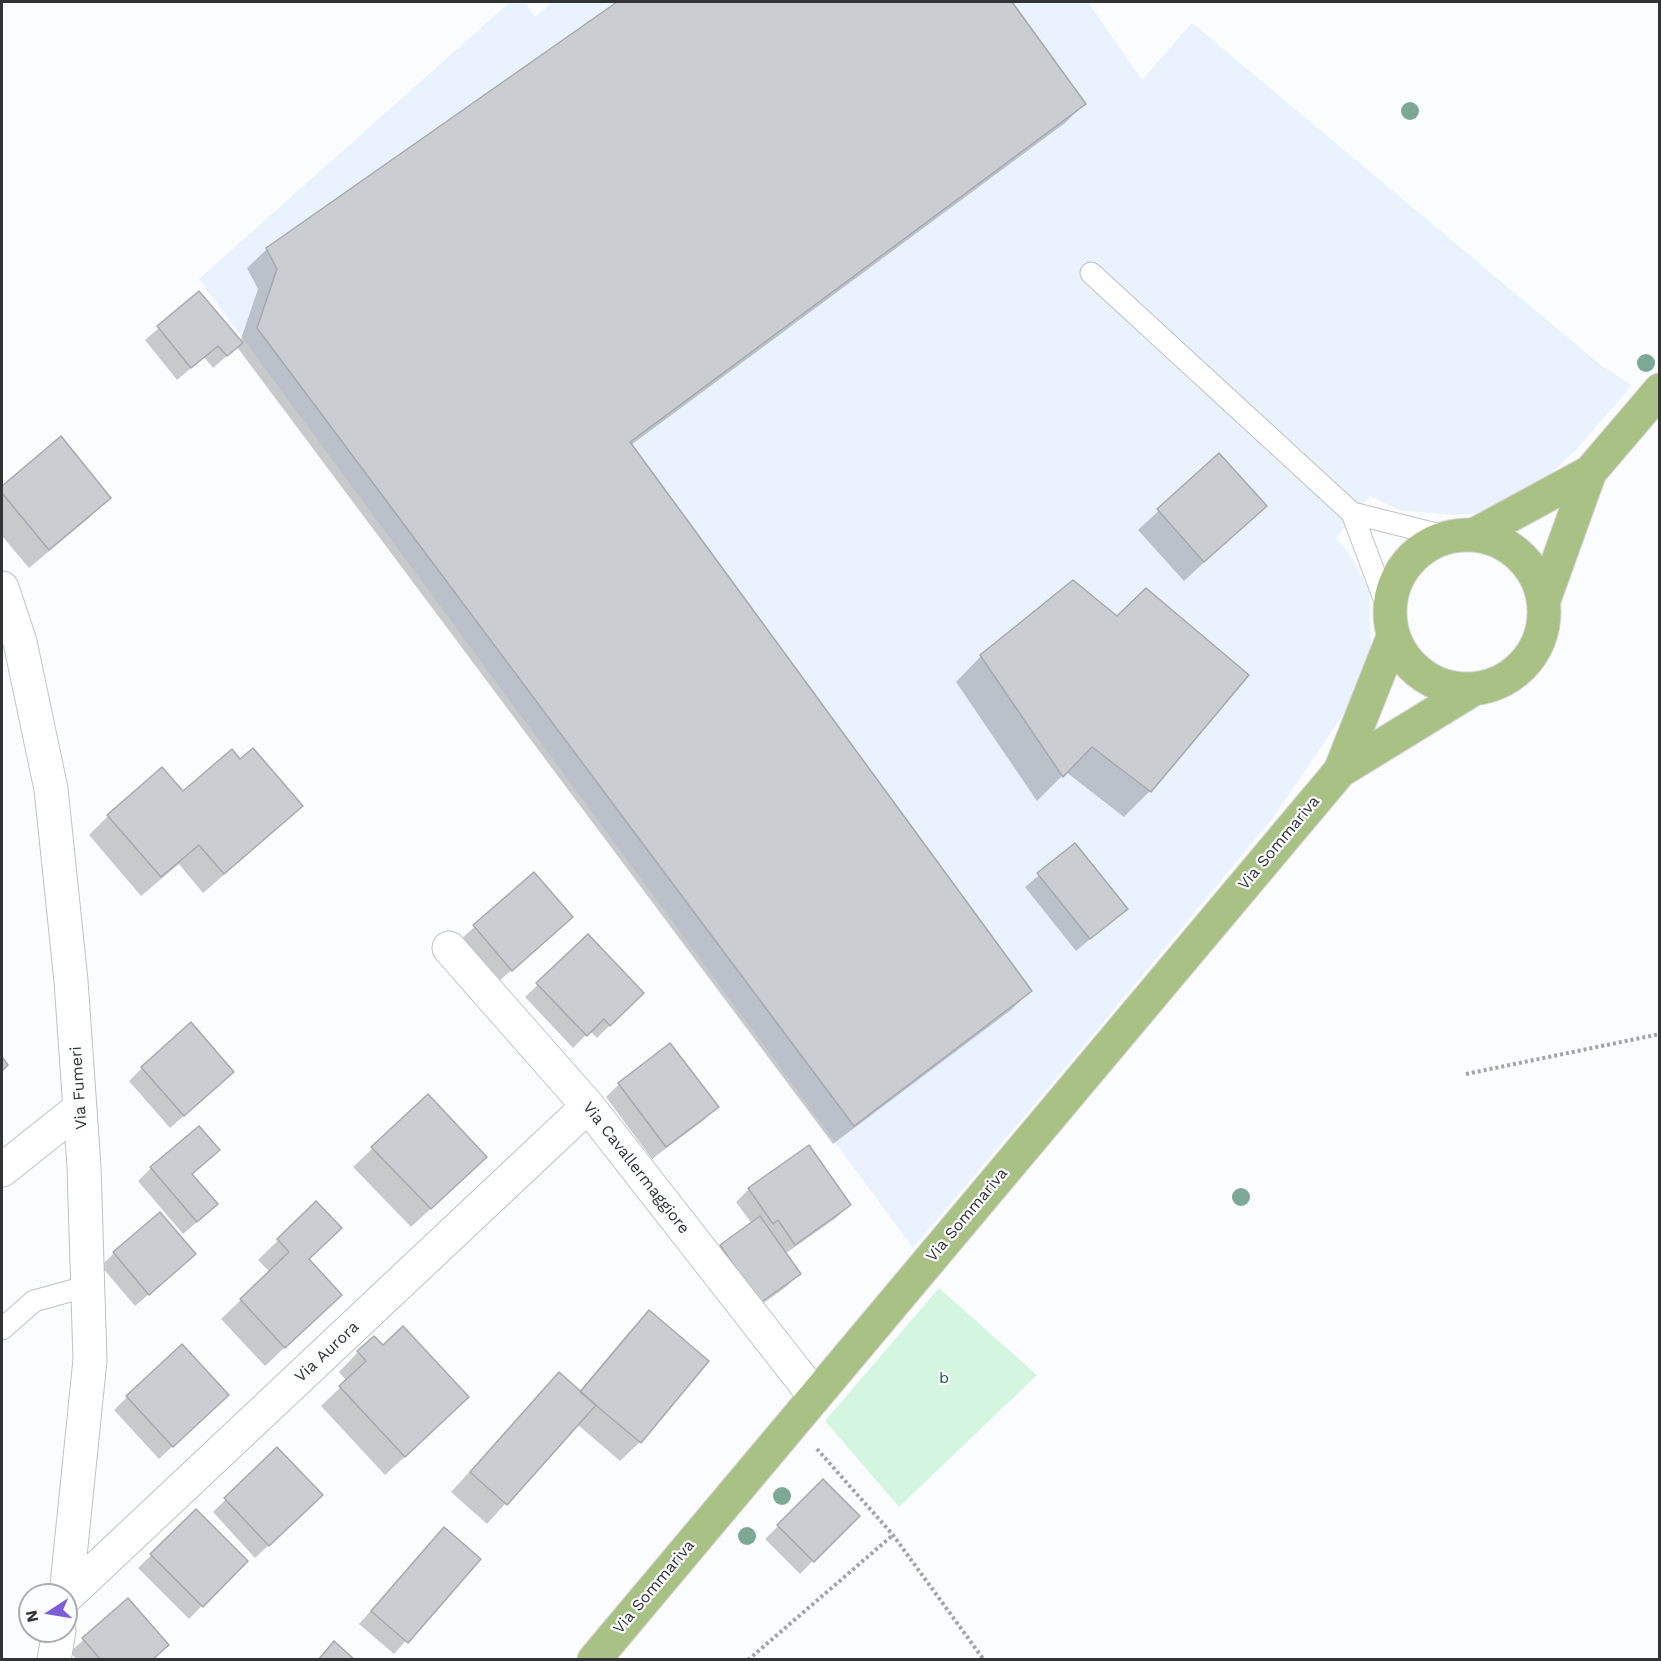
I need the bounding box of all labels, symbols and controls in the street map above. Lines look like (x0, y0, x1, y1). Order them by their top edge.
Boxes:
street label: Via Sommariva (1234, 792, 1324, 894)
street label: Via Fumeri (67, 1046, 91, 1130)
street label: Via Cavallermaggiore (578, 1098, 694, 1238)
street label: Via Sommariva (922, 1164, 1012, 1266)
street label: Via Aurora (291, 1317, 363, 1387)
park label: b (939, 1368, 949, 1388)
street label: Via Sommariva (609, 1536, 699, 1638)
north arrow (18, 1583, 78, 1643)
text: N (21, 1609, 42, 1624)

